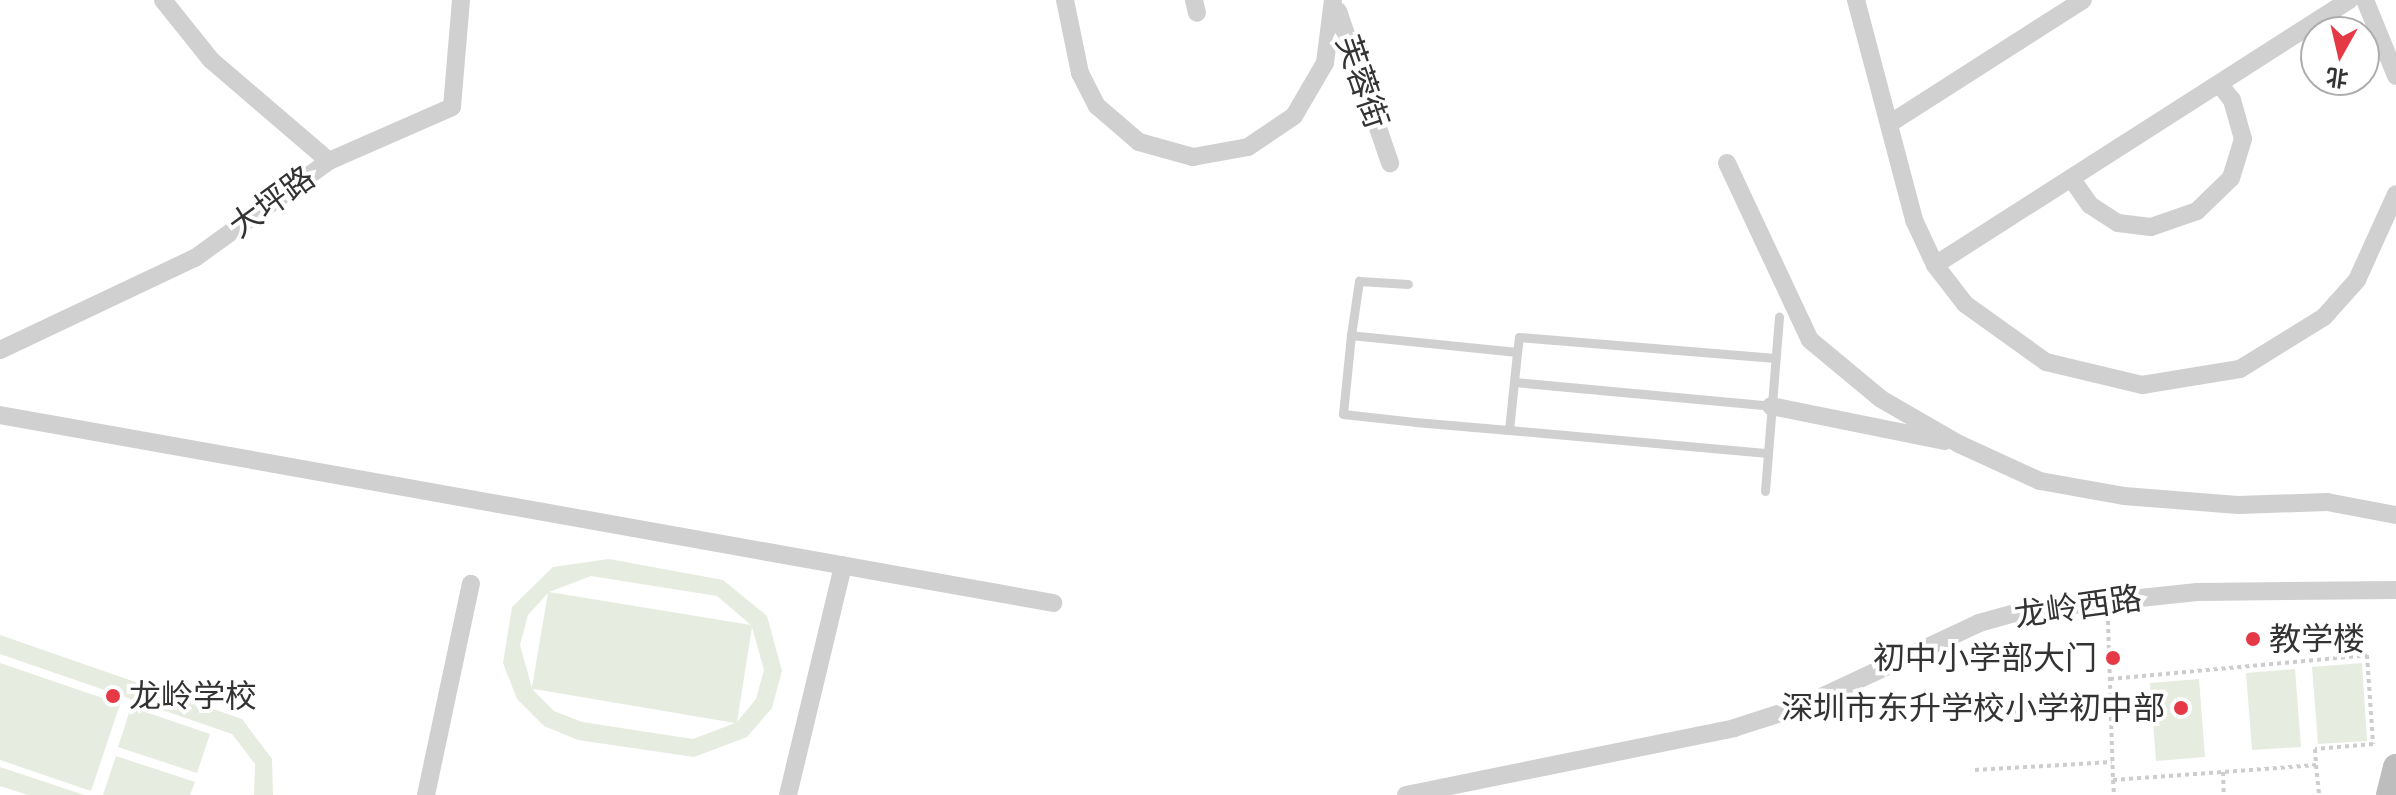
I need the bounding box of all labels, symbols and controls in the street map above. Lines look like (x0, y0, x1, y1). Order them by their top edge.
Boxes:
north arrow (2300, 16, 2380, 96)
street label: 芙蓉街 (1328, 30, 1396, 134)
text: 北 (2324, 60, 2350, 95)
street label: 大坪路 (222, 158, 322, 246)
street label: 龙岭西路 (2012, 579, 2144, 635)
place label: 教学楼 (2269, 620, 2365, 658)
marker: 教学楼 (2244, 630, 2262, 648)
place label: 初中小学部大门 (1873, 639, 2097, 677)
marker: 初中小学部大门 (2104, 649, 2122, 667)
place label: 龙岭学校 (129, 677, 257, 715)
marker: 龙岭学校 (104, 687, 122, 705)
place label: 深圳市东升学校小学初中部 (1781, 689, 2165, 727)
marker: 深圳市东升学校小学初中部 (2172, 699, 2190, 717)

